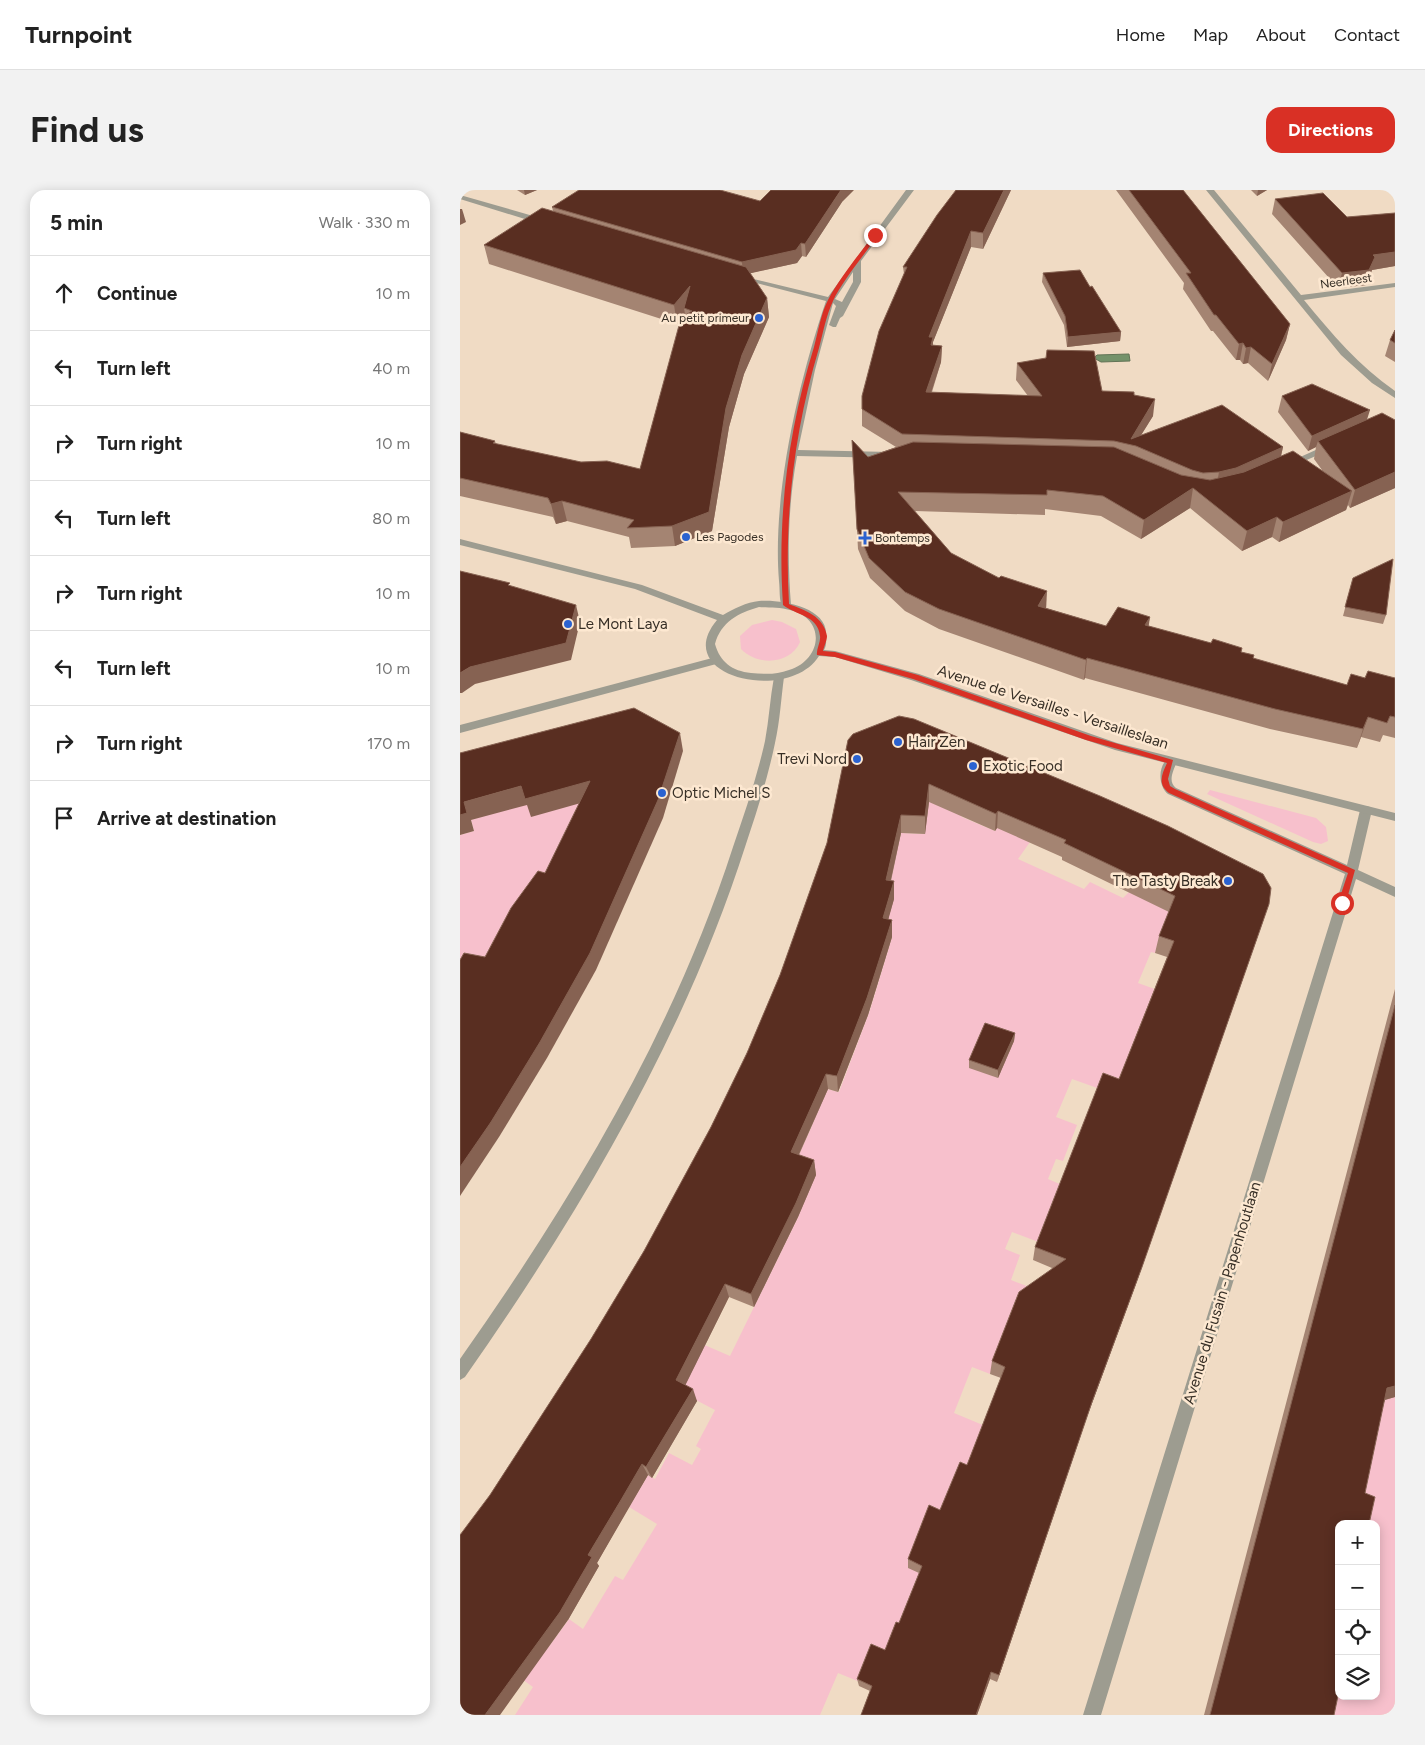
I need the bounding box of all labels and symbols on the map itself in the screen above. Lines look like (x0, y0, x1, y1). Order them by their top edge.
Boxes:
route end (864, 224, 887, 247)
street label: Neerleest (1319, 270, 1373, 292)
place label: Au petit primeur (661, 311, 749, 325)
marker: Au petit primeur (753, 312, 765, 324)
place label: Les Pagodes (696, 530, 764, 544)
marker: Les Pagodes (680, 531, 692, 543)
place label: Bontemps (875, 531, 930, 545)
marker: Bontemps (859, 532, 871, 544)
place label: Le Mont Laya (578, 615, 668, 633)
marker: Le Mont Laya (562, 618, 574, 630)
street label: Avenue de Versailles - Versailleslaan (935, 661, 1171, 753)
place label: Hair Zen (908, 733, 965, 751)
marker: Hair Zen (892, 736, 904, 748)
place label: Trevi Nord (777, 750, 847, 768)
marker: Trevi Nord (851, 753, 863, 765)
place label: Exotic Food (983, 757, 1063, 775)
marker: Exotic Food (967, 760, 979, 772)
place label: Optic Michel S (672, 784, 771, 802)
marker: Optic Michel S (656, 787, 668, 799)
place label: The Tasty Break (1113, 872, 1219, 890)
marker: The Tasty Break (1222, 875, 1234, 887)
route start (1331, 892, 1354, 915)
street label: Avenue du Fusain - Papenhoutlaan (1180, 1180, 1264, 1406)

